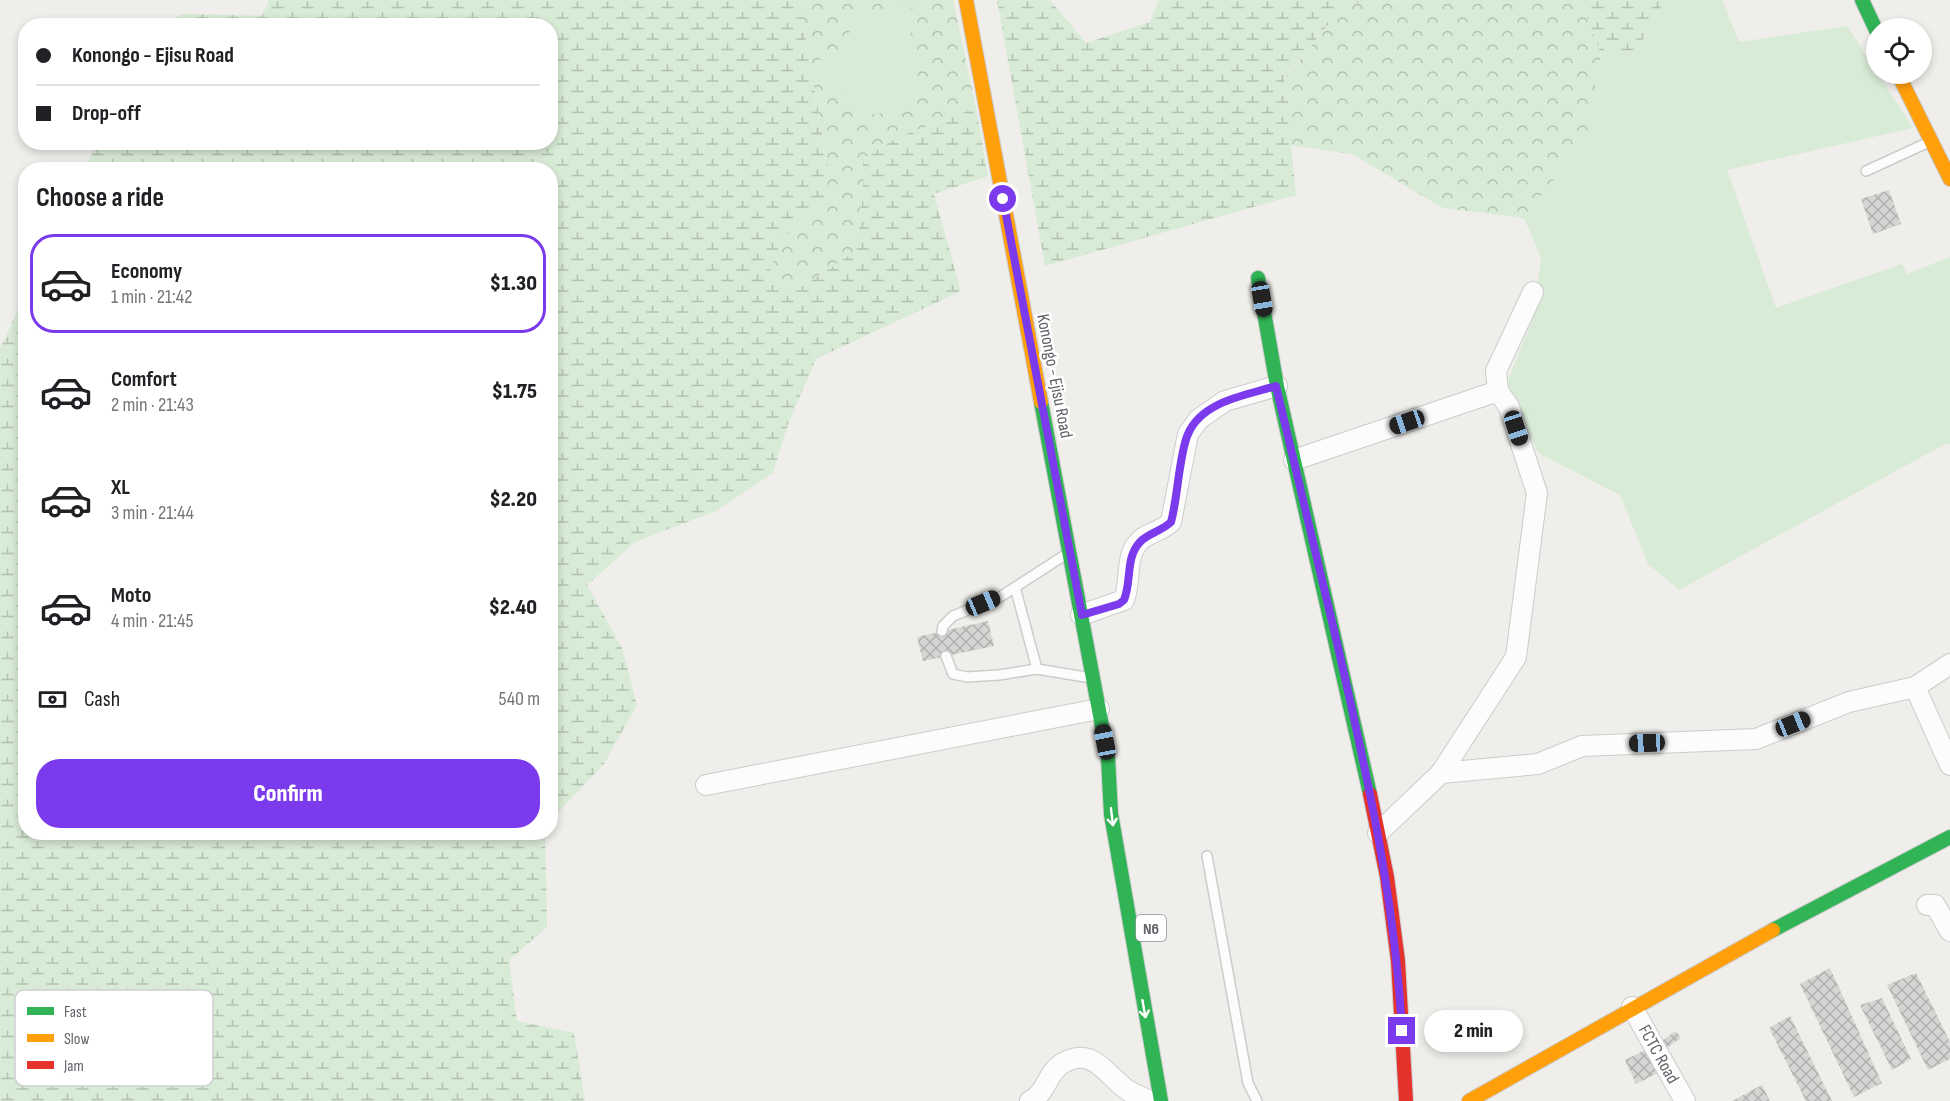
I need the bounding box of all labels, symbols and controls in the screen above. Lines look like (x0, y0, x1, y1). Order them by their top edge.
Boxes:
map controls (1866, 18, 1932, 84)
button: locate (1866, 18, 1932, 84)
text: Konongo - Ejisu Road (72, 42, 234, 69)
text: Drop-off (72, 100, 141, 127)
text: Choose a ride (36, 182, 164, 214)
route start (989, 185, 1016, 212)
icon: car (39, 257, 93, 311)
text: Economy (111, 258, 182, 285)
text: $1.30 (490, 270, 537, 297)
car (1250, 280, 1274, 318)
text: 1 min · 21:42 (111, 285, 192, 309)
street label: Konongo - Ejisu Road (1032, 312, 1077, 440)
icon: car (39, 365, 93, 419)
text: Comfort (111, 366, 177, 393)
text: $1.75 (492, 378, 537, 405)
text: 2 min · 21:43 (111, 393, 194, 417)
car (1387, 408, 1427, 436)
car (1502, 408, 1530, 448)
icon: car (39, 473, 93, 527)
text: XL (111, 474, 130, 501)
text: $2.20 (489, 486, 537, 513)
text: 3 min · 21:44 (111, 501, 194, 525)
icon: car (39, 581, 93, 635)
text: Moto (111, 582, 151, 609)
car (963, 588, 1003, 618)
text: $2.40 (489, 594, 537, 621)
text: 4 min · 21:45 (111, 609, 194, 633)
icon: cash (36, 683, 69, 716)
text: Cash (84, 686, 120, 713)
text: 540 m (499, 687, 540, 711)
car (1773, 709, 1813, 739)
car (1093, 723, 1117, 761)
car (1629, 733, 1665, 753)
button: Confirm (36, 759, 540, 828)
one-way arrow (1107, 806, 1118, 826)
road number: N6 (1136, 915, 1166, 941)
legend (15, 990, 213, 1086)
one-way arrow (1139, 999, 1150, 1018)
text: Fast (64, 1003, 87, 1022)
callout: 2 min (1423, 1010, 1522, 1052)
route end (1388, 1017, 1415, 1044)
text: 2 min (1454, 1019, 1493, 1043)
street label: FCTC Road (1634, 1021, 1683, 1087)
text: Slow (64, 1030, 89, 1049)
text: Jam (63, 1057, 84, 1076)

